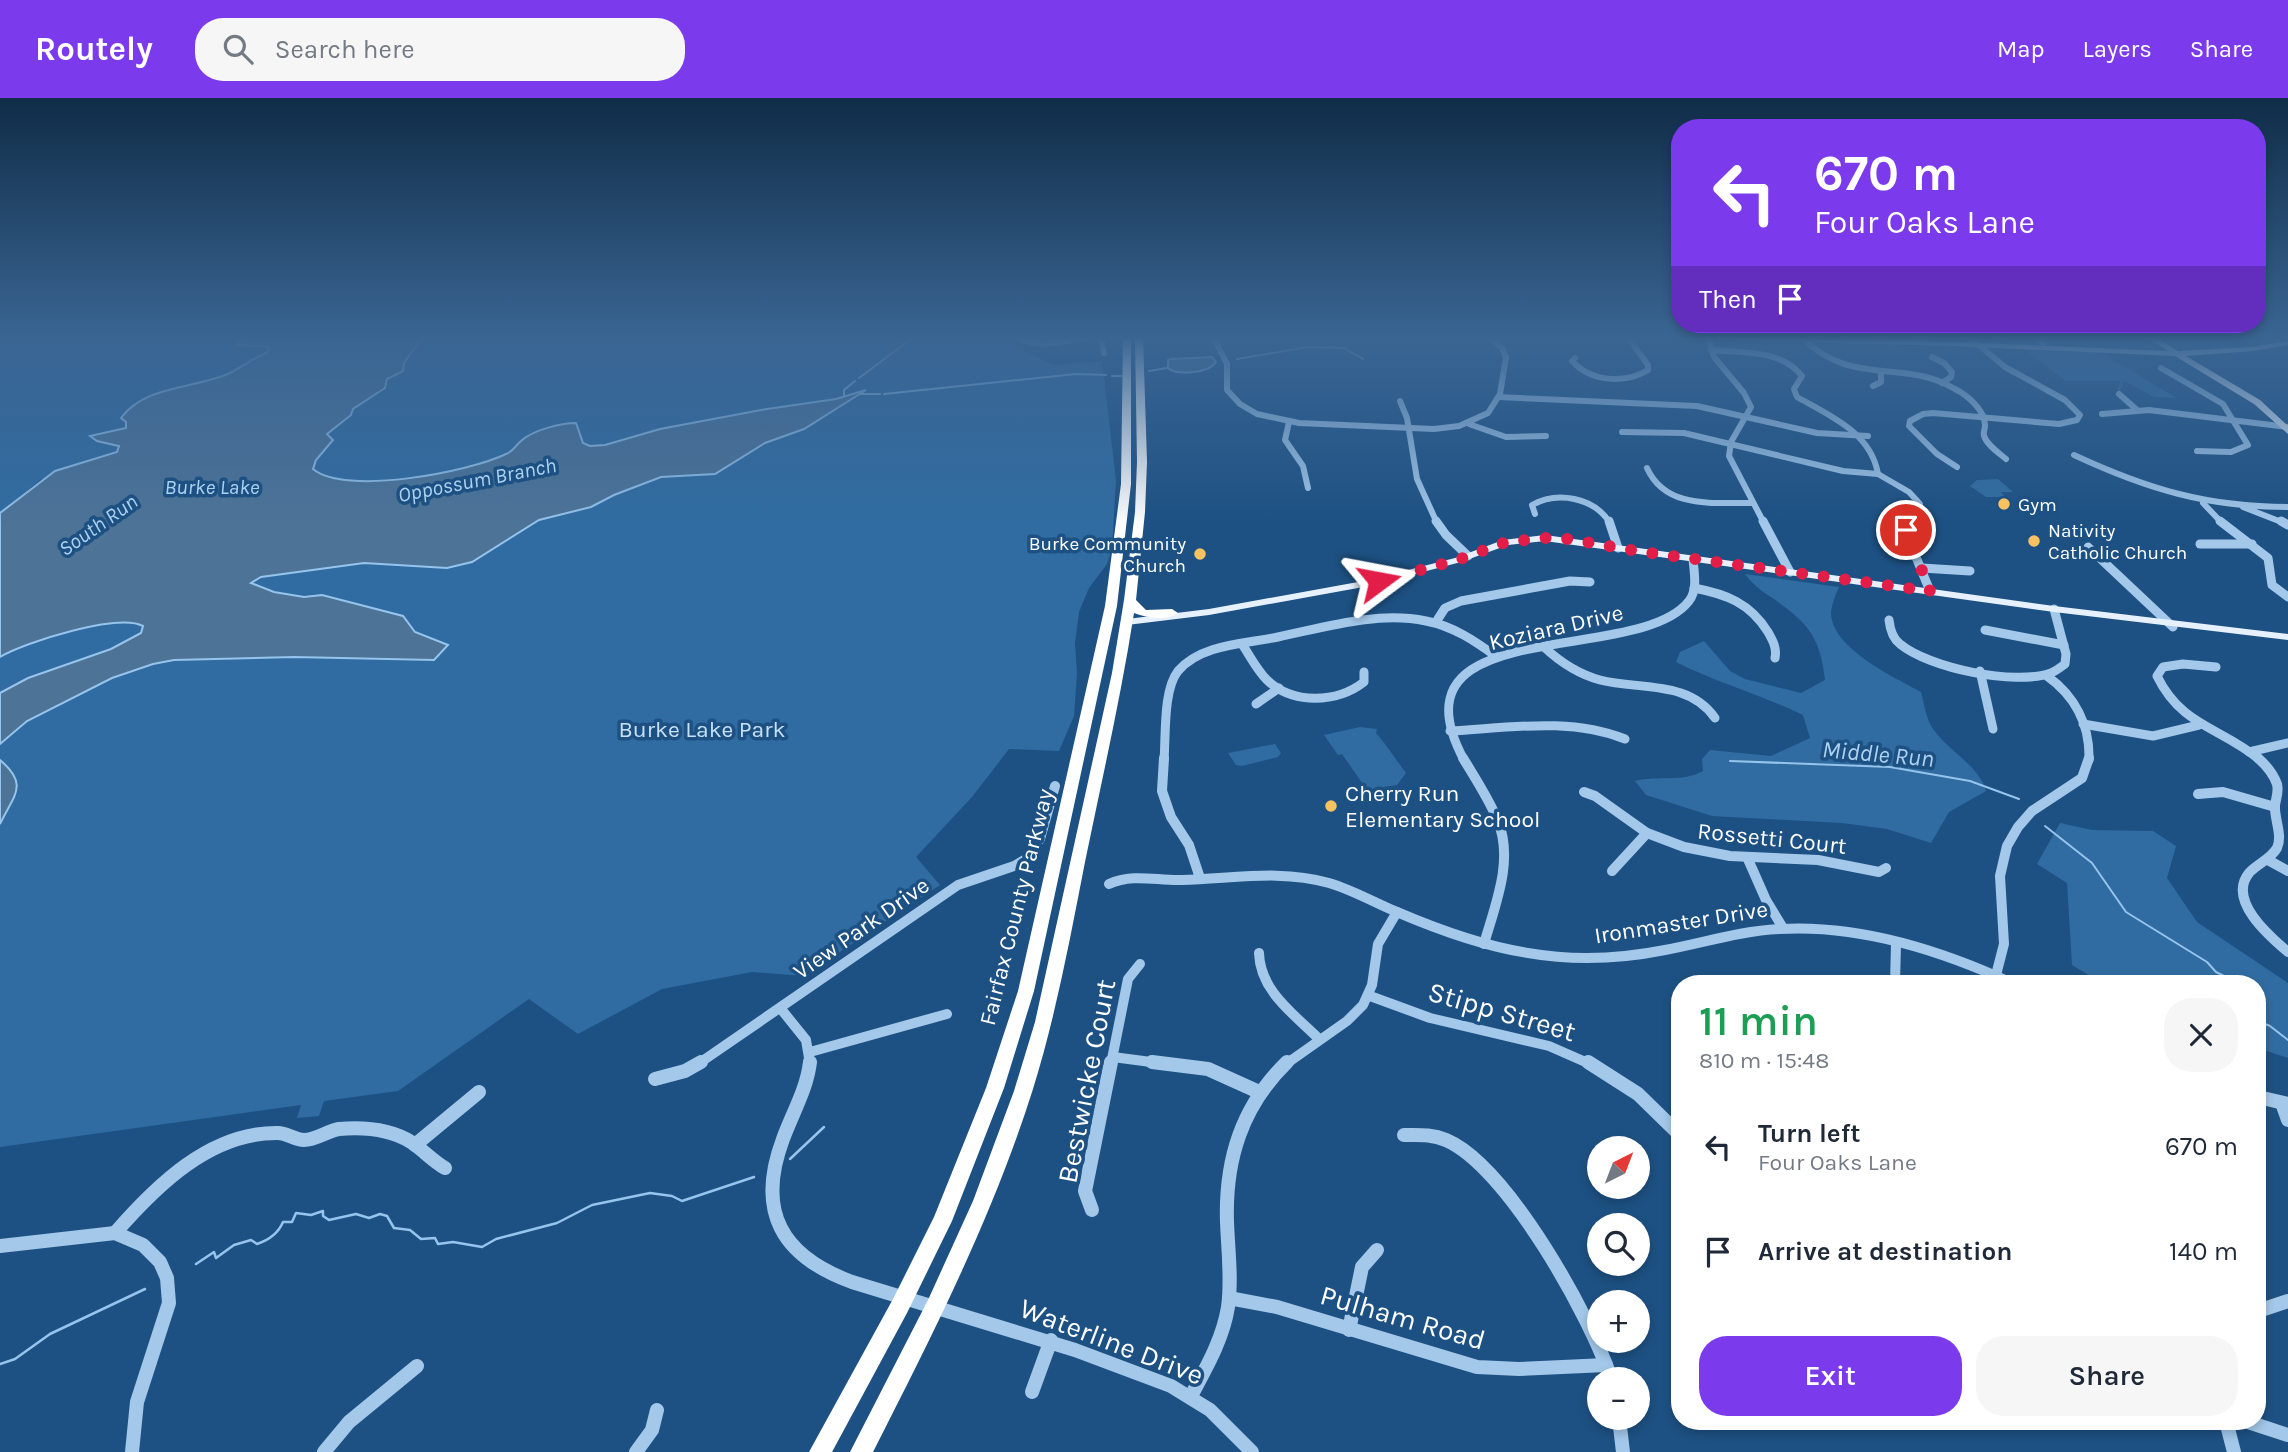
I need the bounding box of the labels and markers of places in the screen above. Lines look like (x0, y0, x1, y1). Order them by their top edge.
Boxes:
place label: Gym (2018, 494, 2057, 516)
marker: Gym (1996, 496, 2012, 512)
pin (1876, 500, 1936, 560)
place label: Nativity Catholic Church (2048, 520, 2187, 564)
place label: Burke Community Church (1029, 533, 1186, 577)
marker: Nativity Catholic Church (2026, 533, 2042, 549)
marker: Burke Community Church (1192, 546, 1208, 562)
place label: Cherry Run Elementary School (1345, 780, 1540, 833)
marker: Cherry Run Elementary School (1323, 798, 1339, 814)

